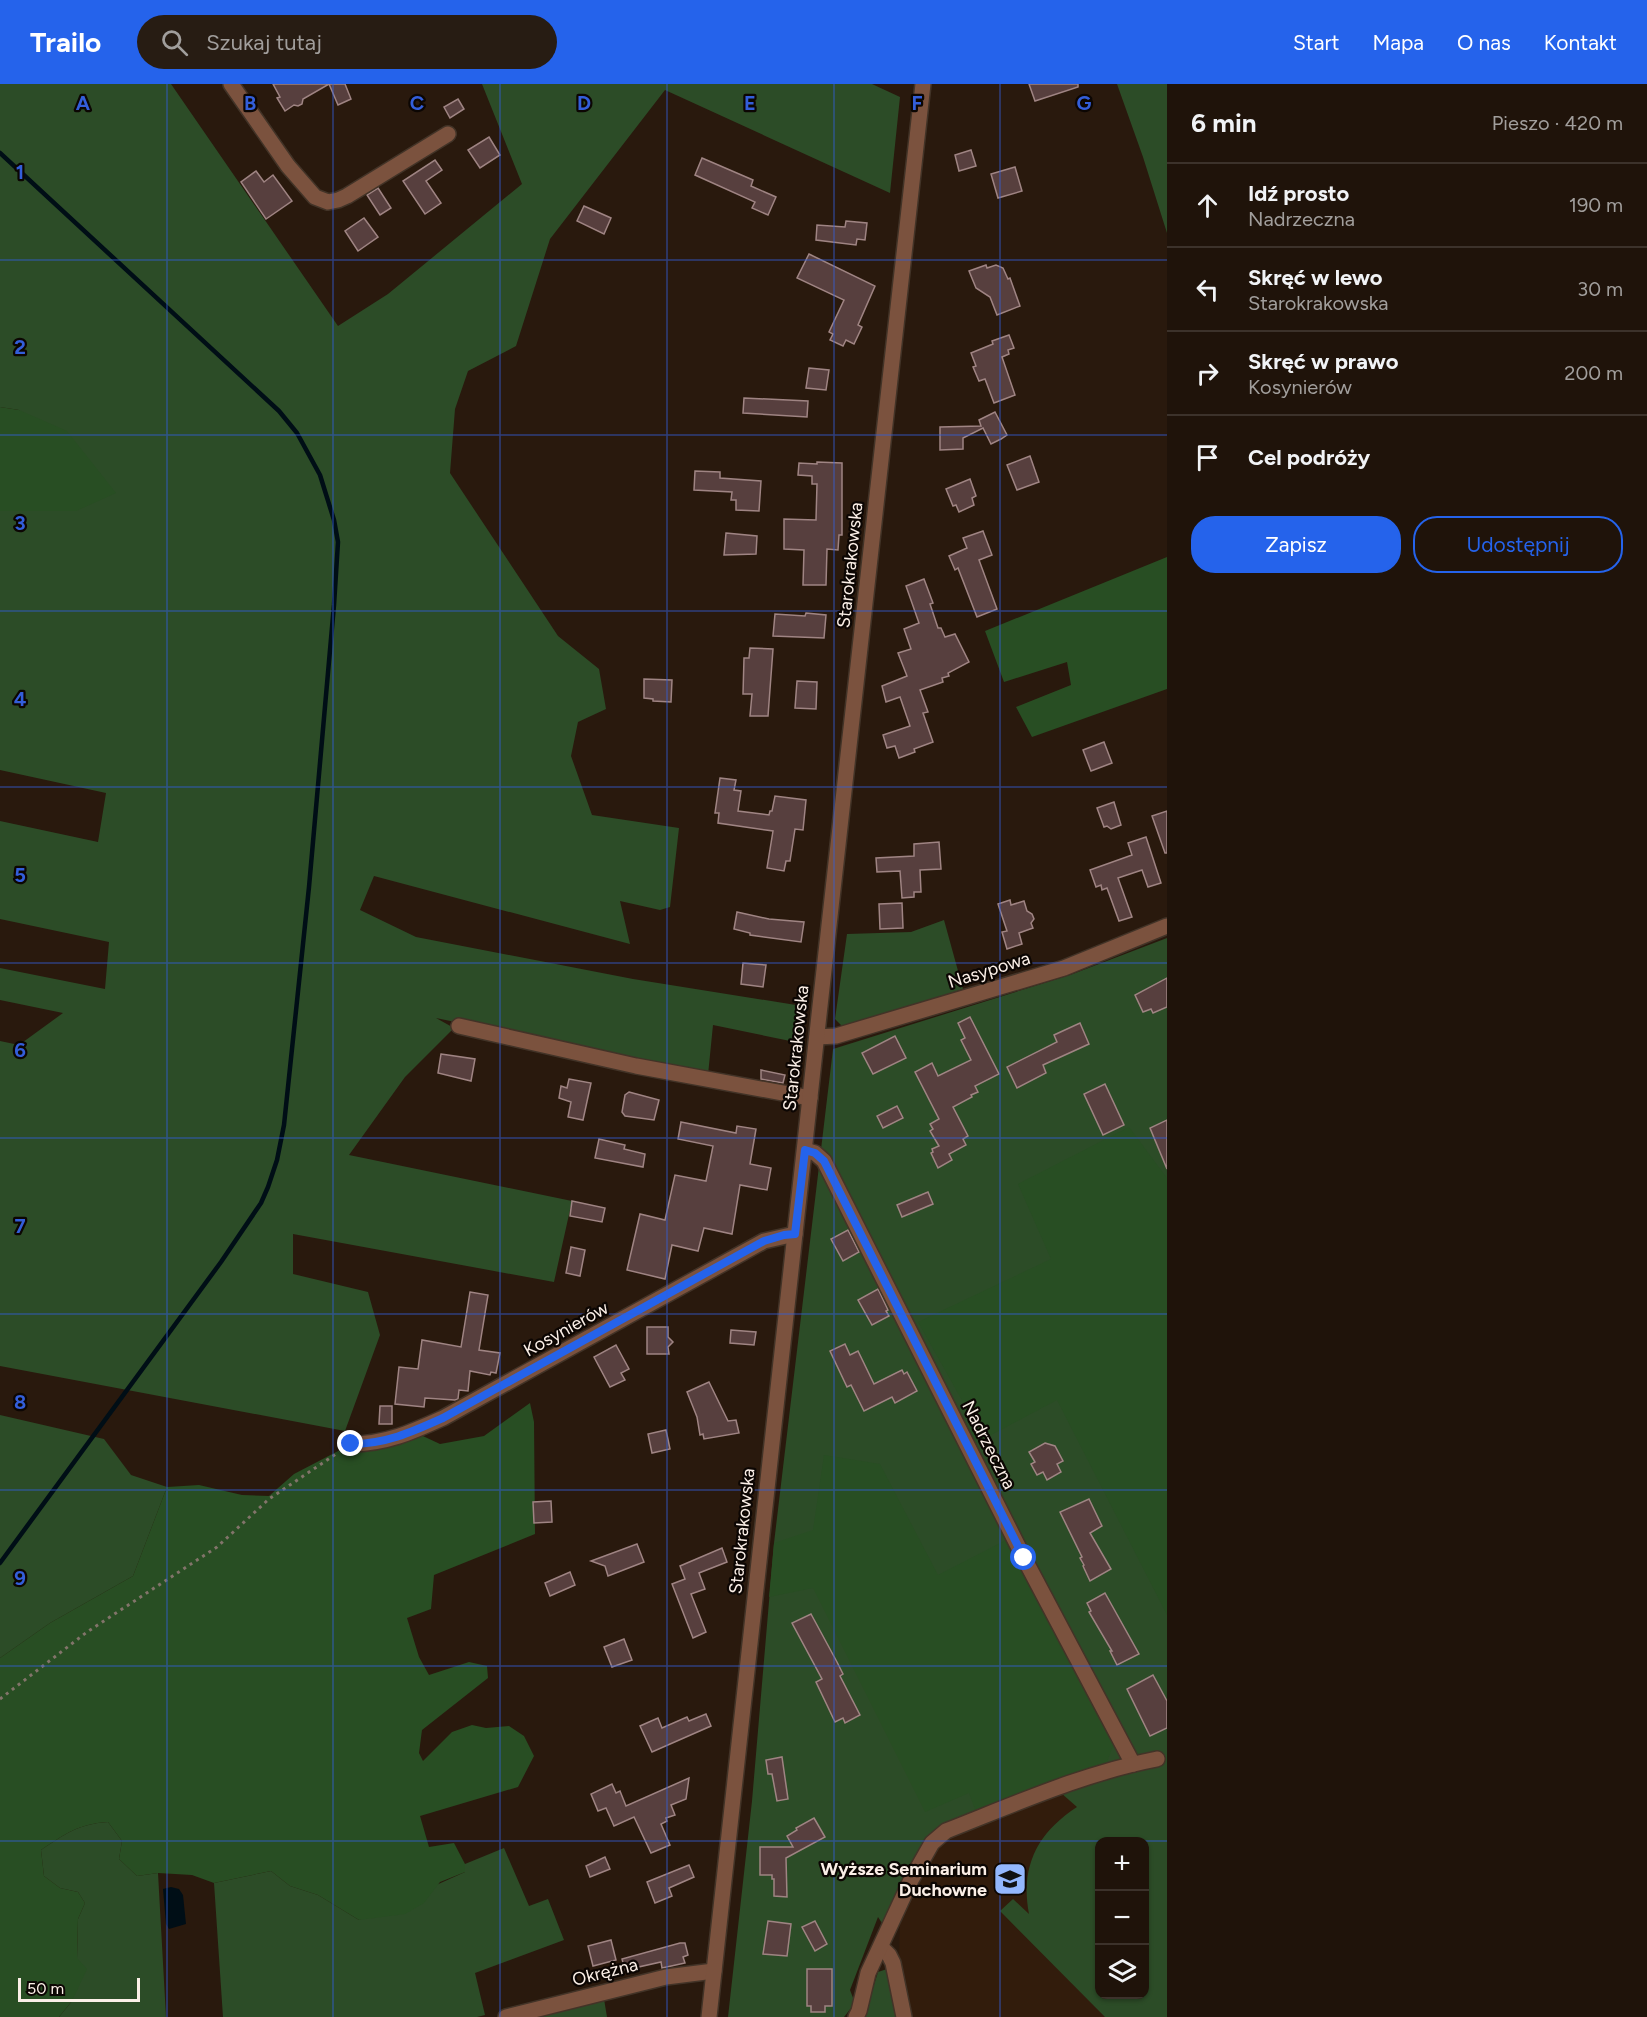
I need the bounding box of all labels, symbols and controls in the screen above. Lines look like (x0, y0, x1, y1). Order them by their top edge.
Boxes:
search box (137, 15, 557, 69)
text: Trailo (30, 25, 101, 59)
icon: search (158, 26, 191, 59)
text: Szukaj tutaj (206, 29, 322, 56)
text: Start (1293, 30, 1339, 55)
text: Mapa (1372, 30, 1424, 55)
text: O nas (1457, 30, 1511, 55)
text: Kontakt (1544, 30, 1617, 55)
text: A (76, 91, 91, 115)
text: B (244, 91, 256, 115)
text: C (410, 91, 424, 115)
text: D (577, 91, 591, 115)
text: E (744, 91, 756, 115)
text: F (911, 91, 923, 115)
text: G (1077, 91, 1092, 115)
text: 6 min (1191, 107, 1257, 139)
text: Pieszo · 420 m (1492, 111, 1623, 135)
text: 1 (16, 160, 24, 184)
text: Idź prosto (1248, 180, 1349, 207)
icon: ahead (1191, 189, 1224, 222)
text: 190 m (1569, 193, 1623, 217)
text: Nadrzeczna (1248, 207, 1355, 231)
text: Skręć w lewo (1248, 264, 1383, 291)
icon: left (1191, 273, 1224, 306)
text: 30 m (1577, 277, 1623, 301)
text: Starokrakowska (1248, 291, 1389, 315)
text: 2 (14, 335, 26, 359)
text: Skręć w prawo (1248, 348, 1398, 375)
icon: right (1191, 357, 1224, 390)
text: 200 m (1564, 361, 1623, 385)
text: Kosynierów (1248, 375, 1352, 399)
icon: arrive (1191, 441, 1224, 474)
text: Cel podróży (1248, 444, 1370, 471)
street label: Starokrakowska (832, 501, 868, 629)
text: 3 (14, 511, 26, 535)
button: Zapisz (1191, 516, 1401, 573)
button: Udostępnij (1413, 516, 1623, 573)
text: 4 (14, 687, 27, 711)
text: 5 (14, 863, 26, 887)
street label: Nasypowa (945, 947, 1033, 993)
street label: Starokrakowska (778, 984, 814, 1112)
text: 6 (14, 1038, 26, 1062)
text: 7 (14, 1214, 26, 1238)
street label: Kosynierów (520, 1297, 612, 1361)
text: 8 (14, 1390, 26, 1414)
street label: Nadrzeczna (957, 1397, 1021, 1493)
route end (337, 1430, 363, 1456)
street label: Starokrakowska (724, 1467, 760, 1595)
route start (1010, 1544, 1036, 1570)
text: 9 (14, 1566, 26, 1590)
map controls (1095, 1837, 1149, 1999)
button: + (1095, 1837, 1149, 1891)
place label: Wyższe Seminarium Duchowne (821, 1858, 987, 1901)
school or university icon: Wyższe Seminarium Duchowne (992, 1861, 1028, 1897)
button: − (1095, 1891, 1149, 1945)
button: layers (1095, 1945, 1149, 1999)
street label: Okrężna (570, 1953, 640, 1991)
scale bar (18, 1975, 140, 2002)
text: 50 m (27, 1979, 64, 1998)

